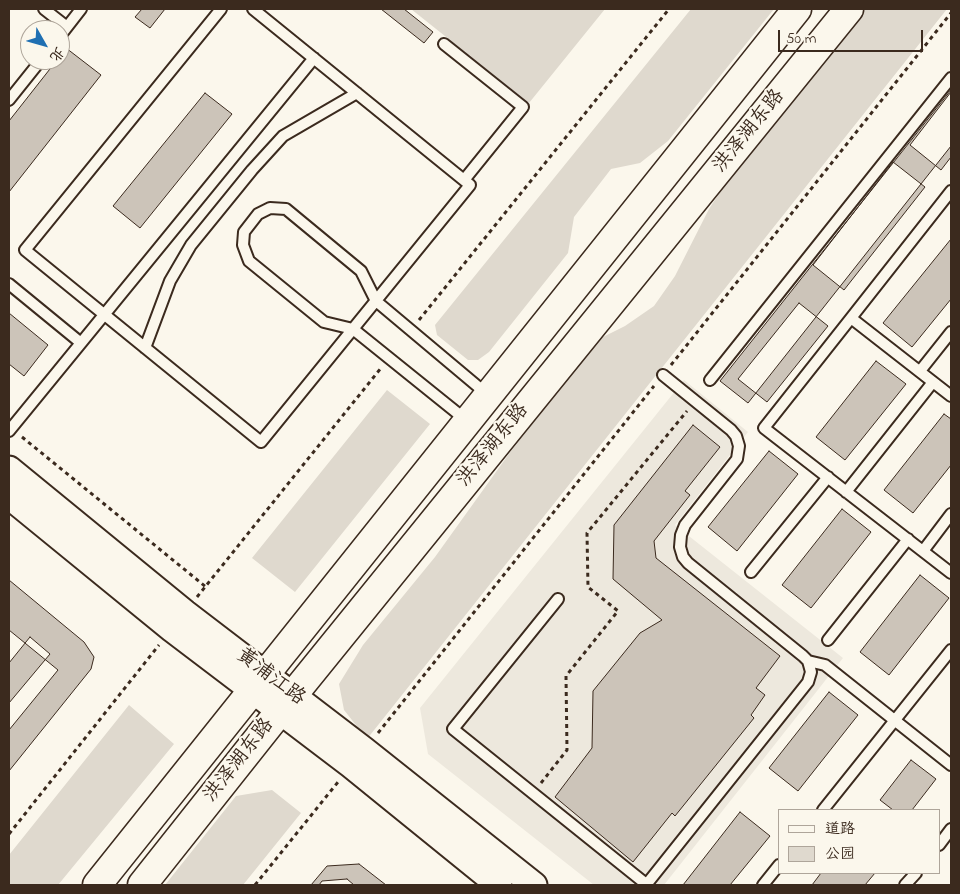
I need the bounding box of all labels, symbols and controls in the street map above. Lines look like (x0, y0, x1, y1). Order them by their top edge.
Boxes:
north arrow (20, 20, 70, 70)
scale bar (780, 20, 925, 52)
text: 50 m (786, 28, 816, 50)
text: 北 (44, 42, 69, 66)
street label: 洪泽湖东路 (709, 86, 791, 178)
street label: 洪泽湖东路 (453, 400, 535, 492)
street label: 黄浦江路 (231, 644, 309, 712)
street label: 洪泽湖东路 (200, 714, 280, 808)
legend (778, 809, 940, 874)
text: 道路 (825, 818, 855, 840)
text: 公园 (825, 843, 855, 865)

